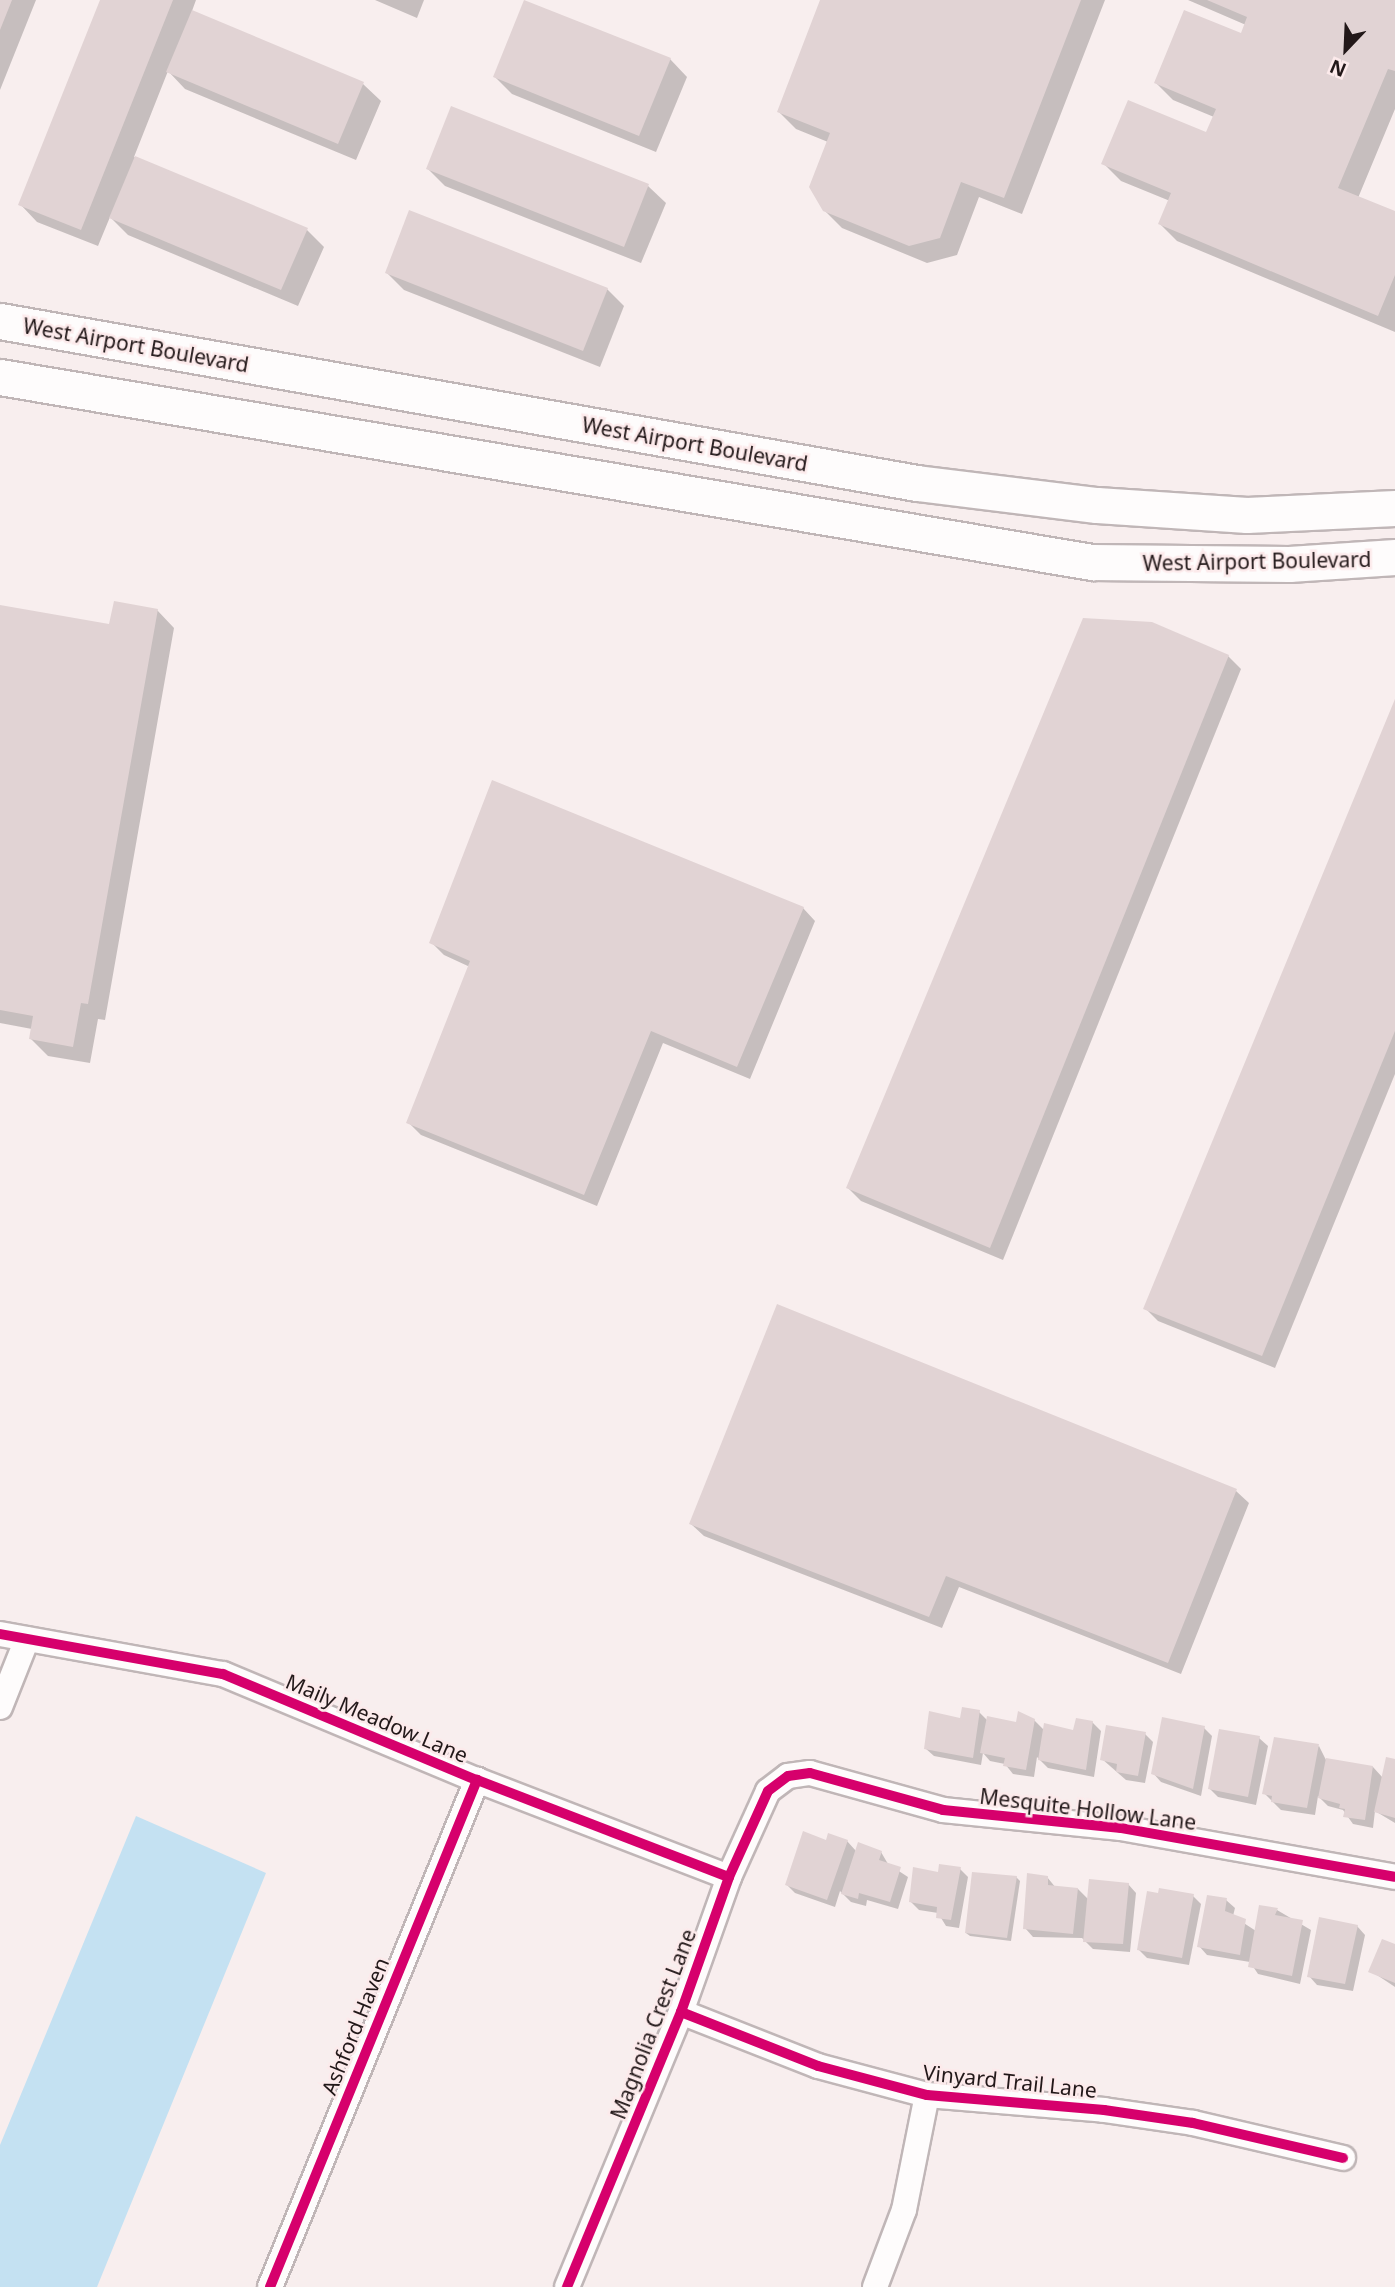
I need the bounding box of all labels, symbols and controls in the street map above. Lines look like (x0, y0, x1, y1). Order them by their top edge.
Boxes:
north arrow (1311, 14, 1381, 84)
text: N (1326, 53, 1350, 83)
street label: West Airport Boulevard (21, 313, 251, 377)
street label: West Airport Boulevard (580, 412, 810, 476)
street label: West Airport Boulevard (1142, 546, 1372, 576)
street label: Maily Meadow Lane (282, 1668, 472, 1768)
street label: Mesquite Hollow Lane (978, 1783, 1198, 1835)
street label: Magnolia Crest Lane (605, 1925, 701, 2123)
street label: Ashford Haven (316, 1954, 394, 2098)
street label: Vinyard Trail Lane (922, 2059, 1098, 2103)

